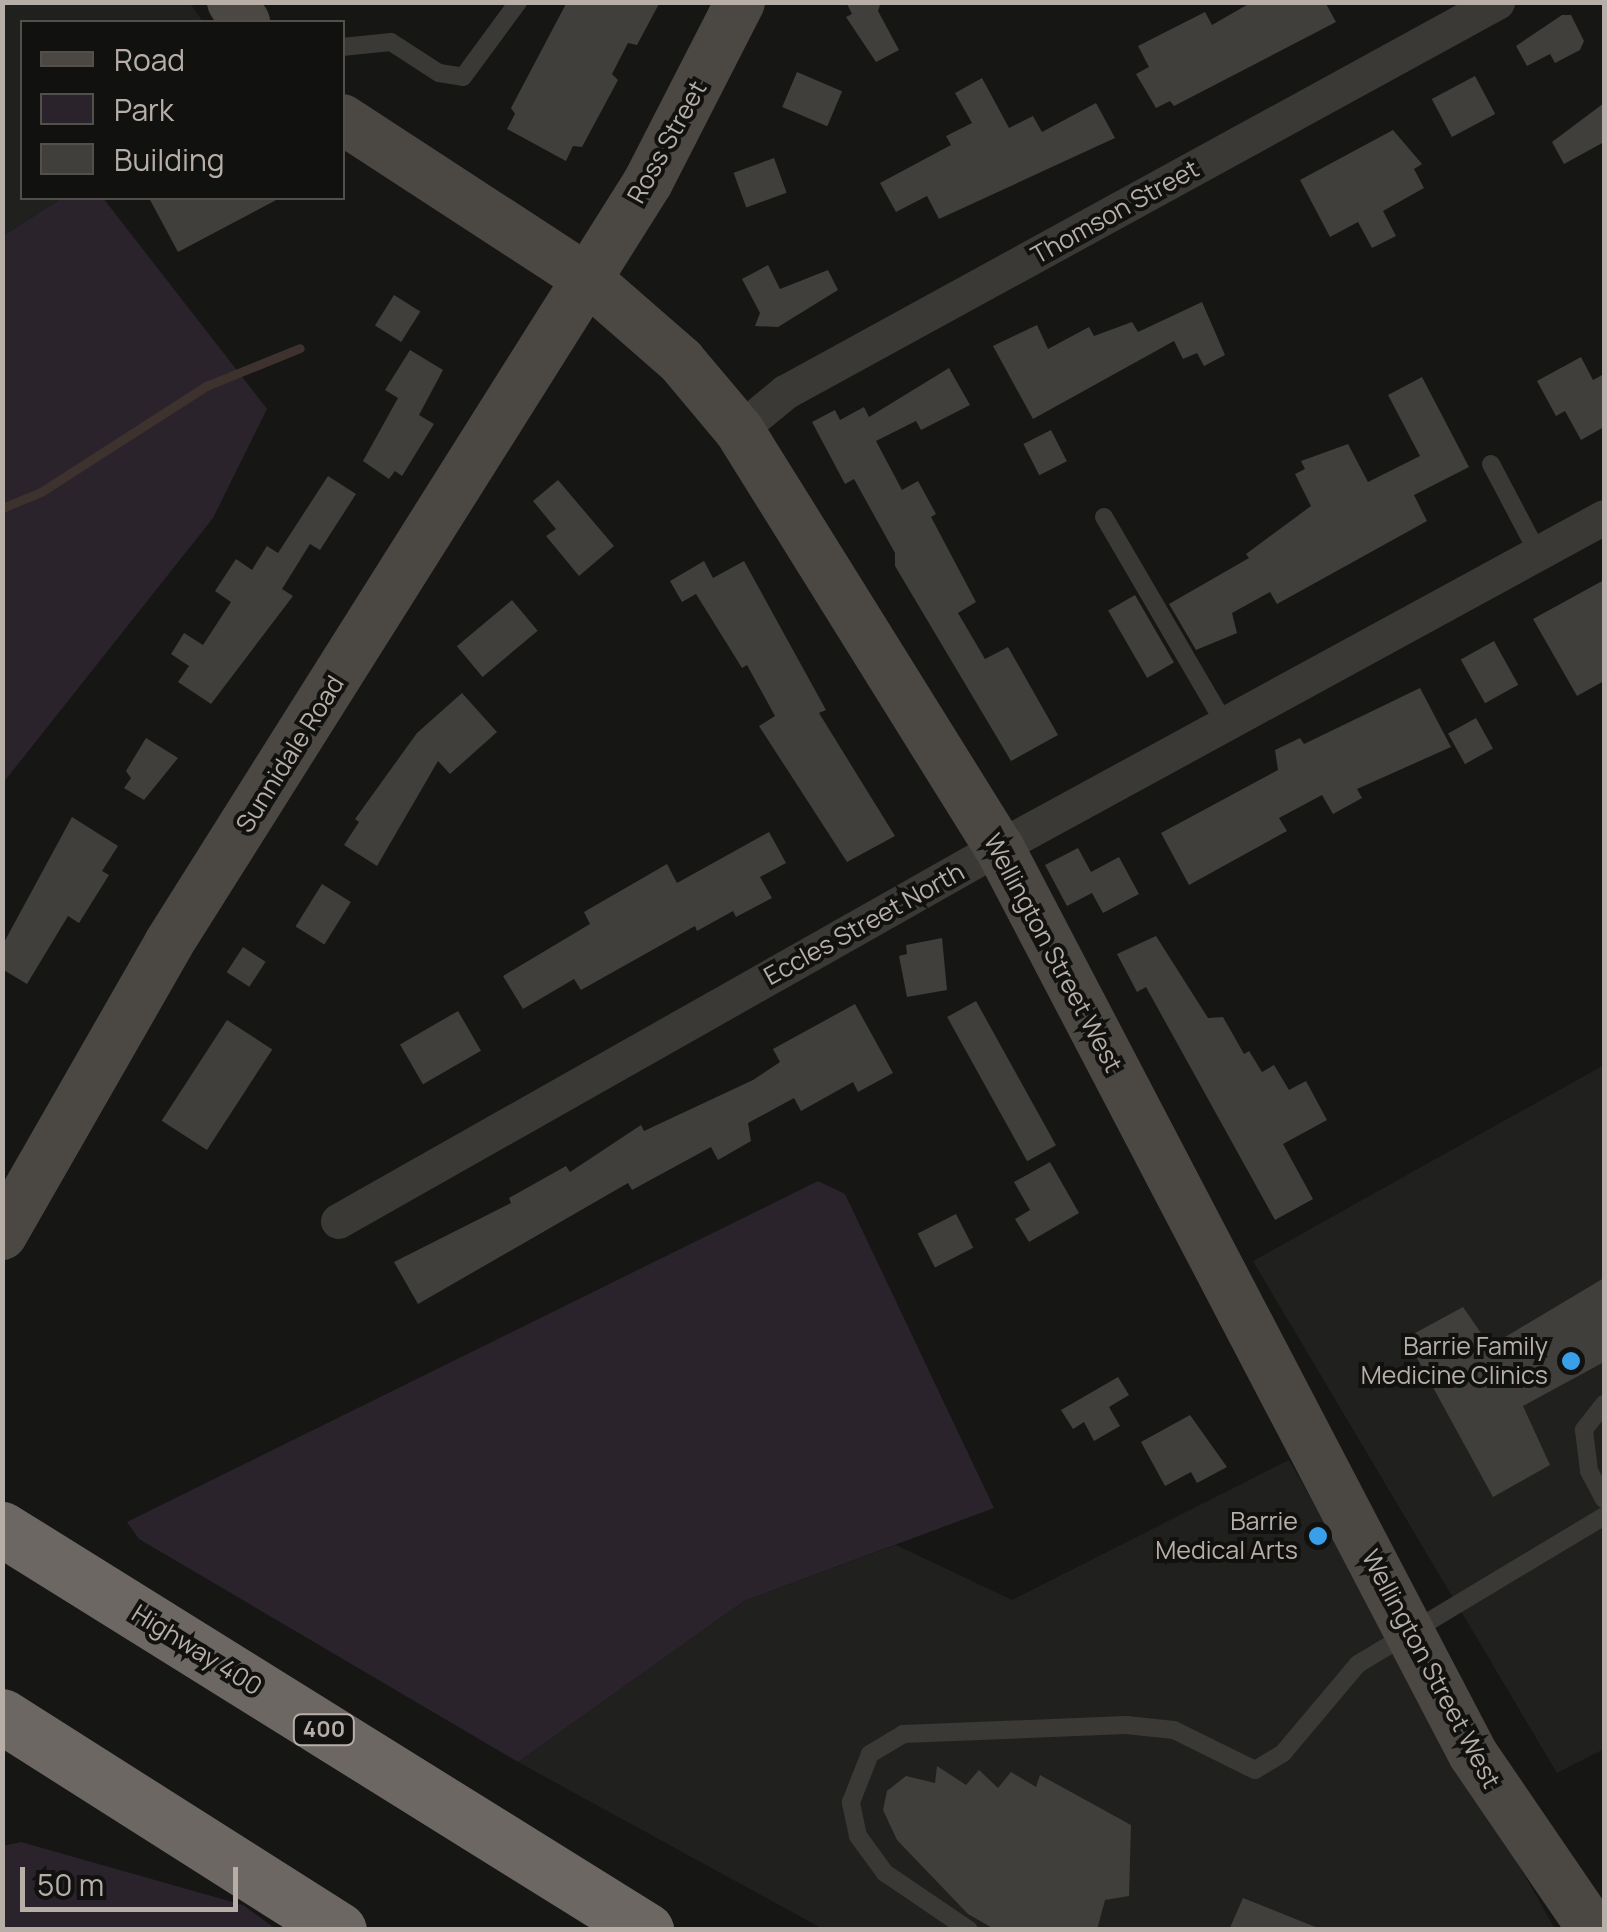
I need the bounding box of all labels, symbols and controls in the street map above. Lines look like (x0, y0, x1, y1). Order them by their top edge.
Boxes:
legend (20, 20, 345, 200)
text: Road (114, 39, 185, 80)
street label: Ross Street (621, 76, 713, 208)
text: Park (114, 89, 174, 130)
text: Building (114, 139, 225, 180)
street label: Thomson Street (1026, 154, 1204, 270)
street label: Sunnidale Road (230, 670, 350, 838)
street label: Wellington Street West (977, 829, 1129, 1077)
street label: Eccles Street North (759, 857, 969, 991)
place label: Barrie Family Medicine Clinics (1361, 1332, 1548, 1391)
marker: Barrie Family Medicine Clinics (1558, 1348, 1584, 1374)
place label: Barrie Medical Arts (1155, 1507, 1298, 1566)
marker: Barrie Medical Arts (1307, 1525, 1329, 1547)
street label: Wellington Street West (1355, 1545, 1507, 1793)
street label: Highway 400 (126, 1598, 268, 1702)
road number: 400 (292, 1713, 356, 1747)
scale bar (25, 1847, 242, 1909)
text: 50 m (37, 1864, 104, 1905)

